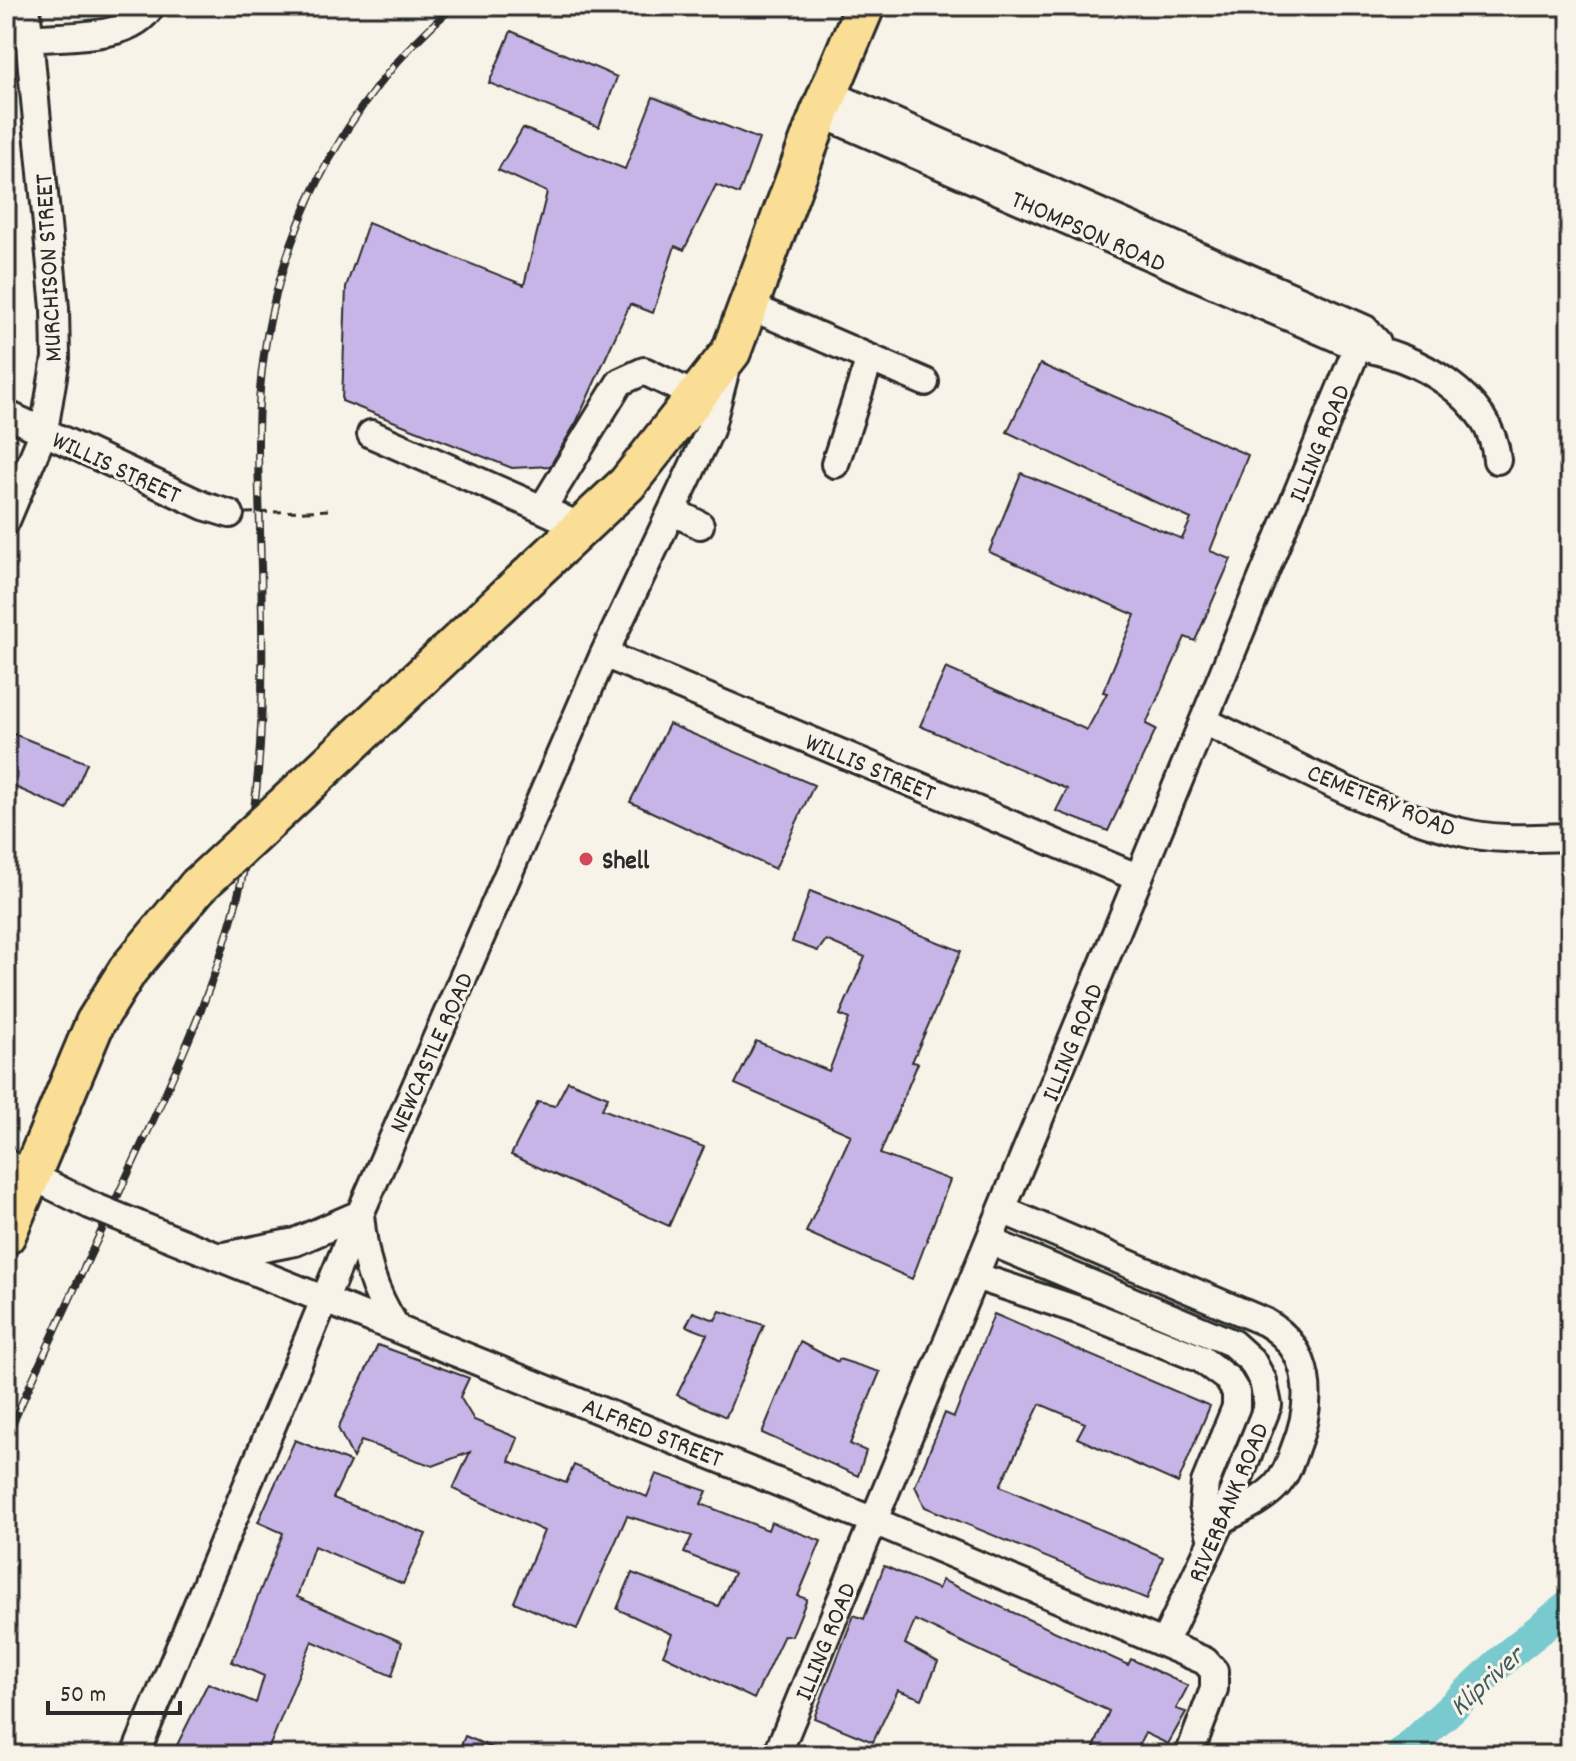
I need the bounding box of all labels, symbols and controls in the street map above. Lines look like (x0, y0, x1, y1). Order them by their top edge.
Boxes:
street label: MURCHISON STREET (27, 172, 74, 363)
street label: THOMPSON ROAD (1004, 183, 1171, 284)
street label: ILLING ROAD (1281, 380, 1362, 509)
street label: WILLIS STREET (45, 423, 187, 515)
street label: WILLIS STREET (799, 725, 941, 813)
street label: CEMETERY ROAD (1301, 756, 1461, 849)
place label: Shell (602, 844, 650, 881)
marker: Shell (577, 850, 595, 868)
street label: NEWCASTLE ROAD (381, 967, 485, 1140)
street label: ILLING ROAD (1034, 979, 1115, 1108)
street label: ALFRED STREET (576, 1389, 728, 1479)
street label: RIVERBANK ROAD (1180, 1418, 1281, 1589)
street label: ILLING ROAD (787, 1578, 868, 1707)
water label: Klipriver (1442, 1637, 1537, 1728)
scale bar (48, 1665, 180, 1715)
text: 50 m (60, 1679, 106, 1713)

